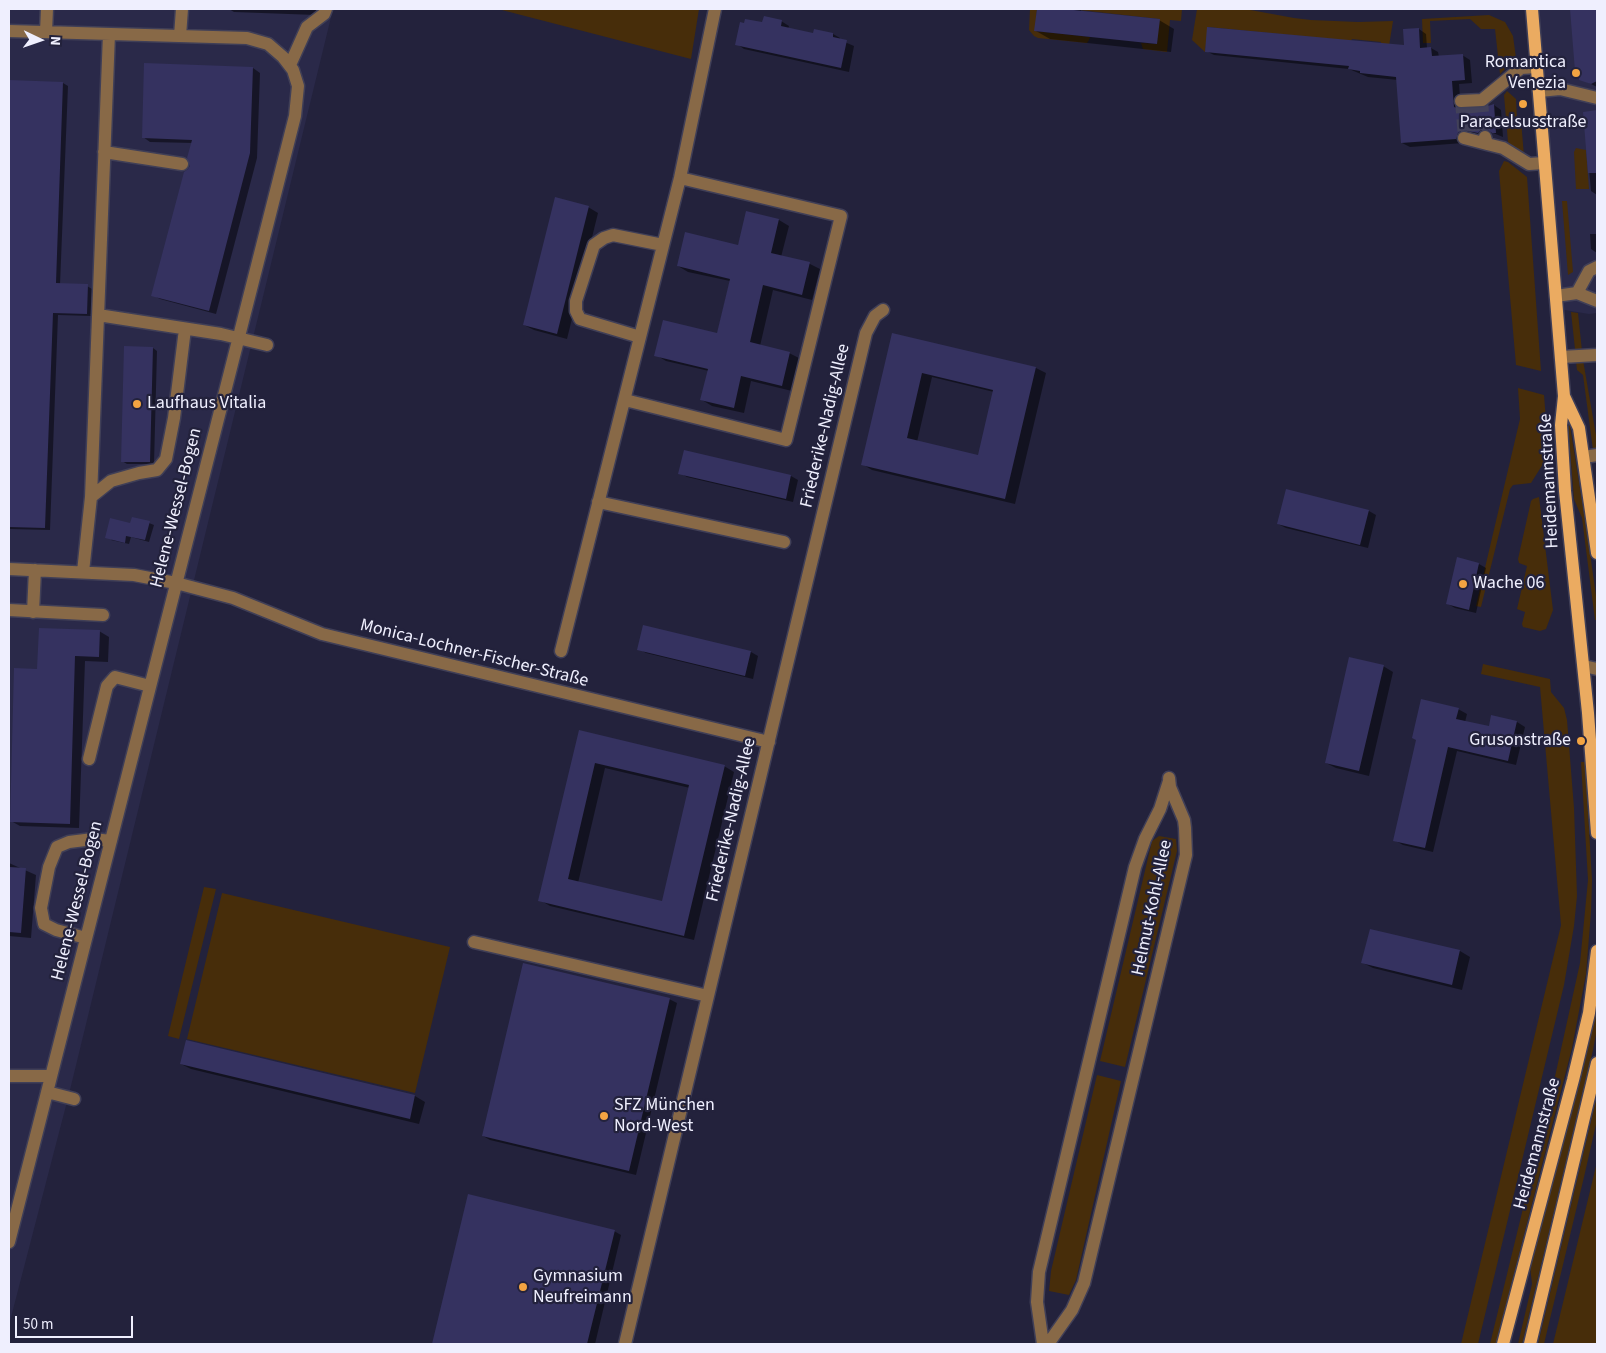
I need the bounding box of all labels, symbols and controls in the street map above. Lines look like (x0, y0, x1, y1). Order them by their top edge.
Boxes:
north arrow (15, 15, 65, 65)
text: N (45, 36, 65, 46)
place label: Romantica Venezia (1485, 52, 1566, 94)
marker: Romantica Venezia (1570, 67, 1582, 79)
marker: Paracelsusstraße (1517, 98, 1529, 110)
place label: Paracelsusstraße (1459, 112, 1587, 134)
street label: Friederike-Nadig-Allee (797, 342, 855, 510)
place label: Laufhaus Vitalia (147, 393, 266, 415)
marker: Laufhaus Vitalia (131, 398, 143, 410)
street label: Heidemannstraße (1536, 413, 1564, 549)
street label: Helene-Wessel-Bogen (147, 426, 207, 590)
place label: Wache 06 (1473, 573, 1544, 595)
marker: Wache 06 (1457, 578, 1469, 590)
street label: Monica-Lochner-Fischer-Straße (358, 615, 590, 693)
place label: Grusonstraße (1469, 730, 1571, 752)
marker: Grusonstraße (1575, 735, 1587, 747)
street label: Friederike-Nadig-Allee (703, 736, 761, 904)
street label: Helene-Wessel-Bogen (48, 819, 108, 983)
street label: Helmut-Kohl-Allee (1128, 838, 1178, 978)
street label: Heidemannstraße (1510, 1076, 1566, 1212)
place label: SFZ München Nord-West (614, 1095, 715, 1138)
marker: SFZ München Nord-West (598, 1110, 610, 1122)
place label: Gymnasium Neufreimann (533, 1266, 632, 1308)
marker: Gymnasium Neufreimann (517, 1281, 529, 1293)
scale bar (18, 1306, 135, 1338)
text: 50 m (23, 1314, 53, 1335)

